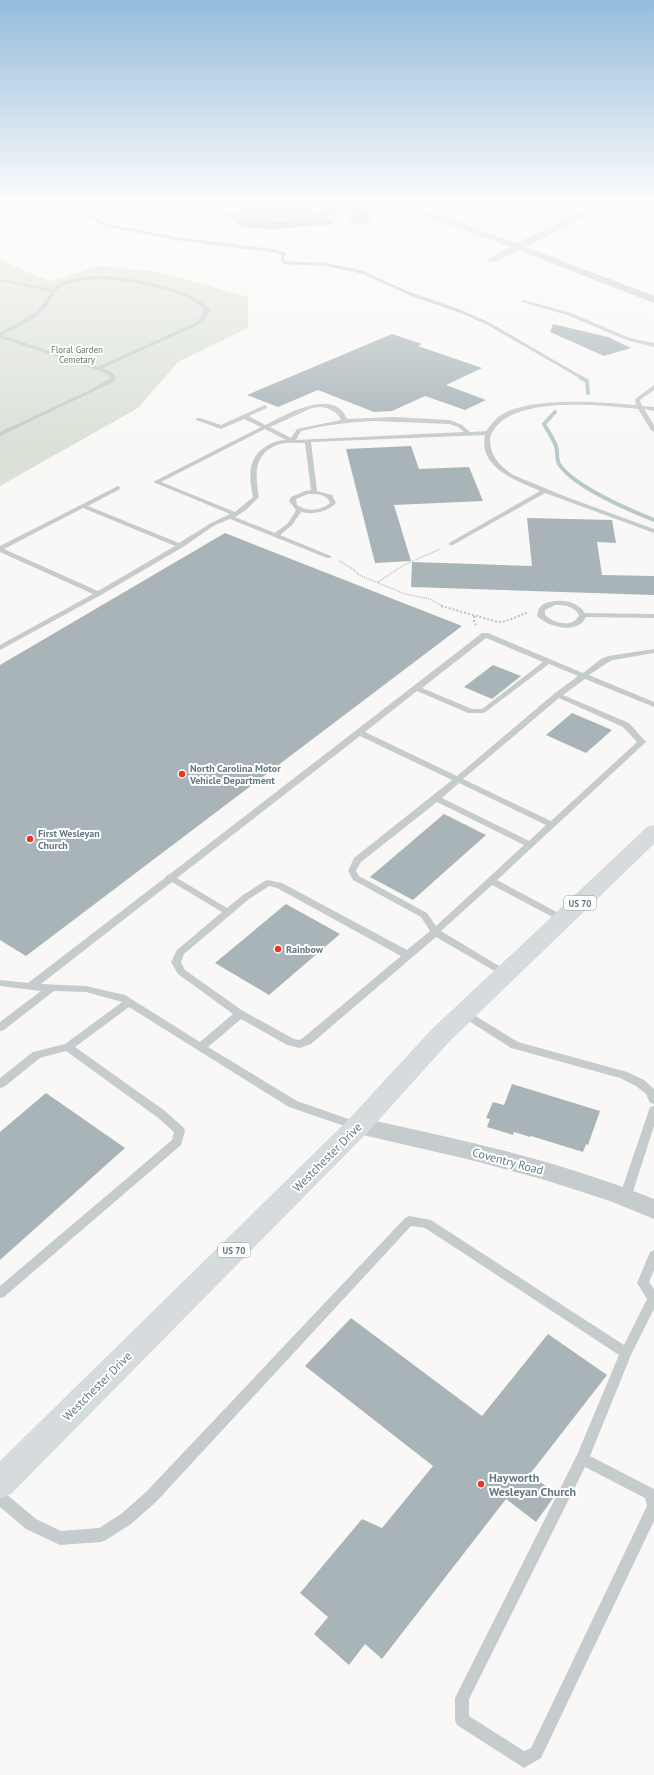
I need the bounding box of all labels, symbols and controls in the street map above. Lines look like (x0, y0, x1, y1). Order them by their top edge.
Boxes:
park label: Floral Garden Cemetary (51, 344, 103, 365)
place label: North Carolina Motor Vehicle Department (189, 762, 281, 787)
marker: North Carolina Motor Vehicle Department (177, 769, 187, 779)
place label: First Wesleyan Church (38, 827, 100, 852)
marker: First Wesleyan Church (25, 834, 35, 844)
road number: US 70 (564, 896, 596, 910)
place label: Rainbow (286, 943, 324, 956)
marker: Rainbow (273, 944, 283, 954)
street label: Westchester Drive (289, 1119, 365, 1195)
street label: Coventry Road (471, 1144, 545, 1178)
road number: US 70 (218, 1243, 250, 1257)
street label: Westchester Drive (59, 1348, 135, 1424)
place label: Hayworth Wesleyan Church (489, 1470, 576, 1499)
marker: Hayworth Wesleyan Church (476, 1479, 486, 1489)

